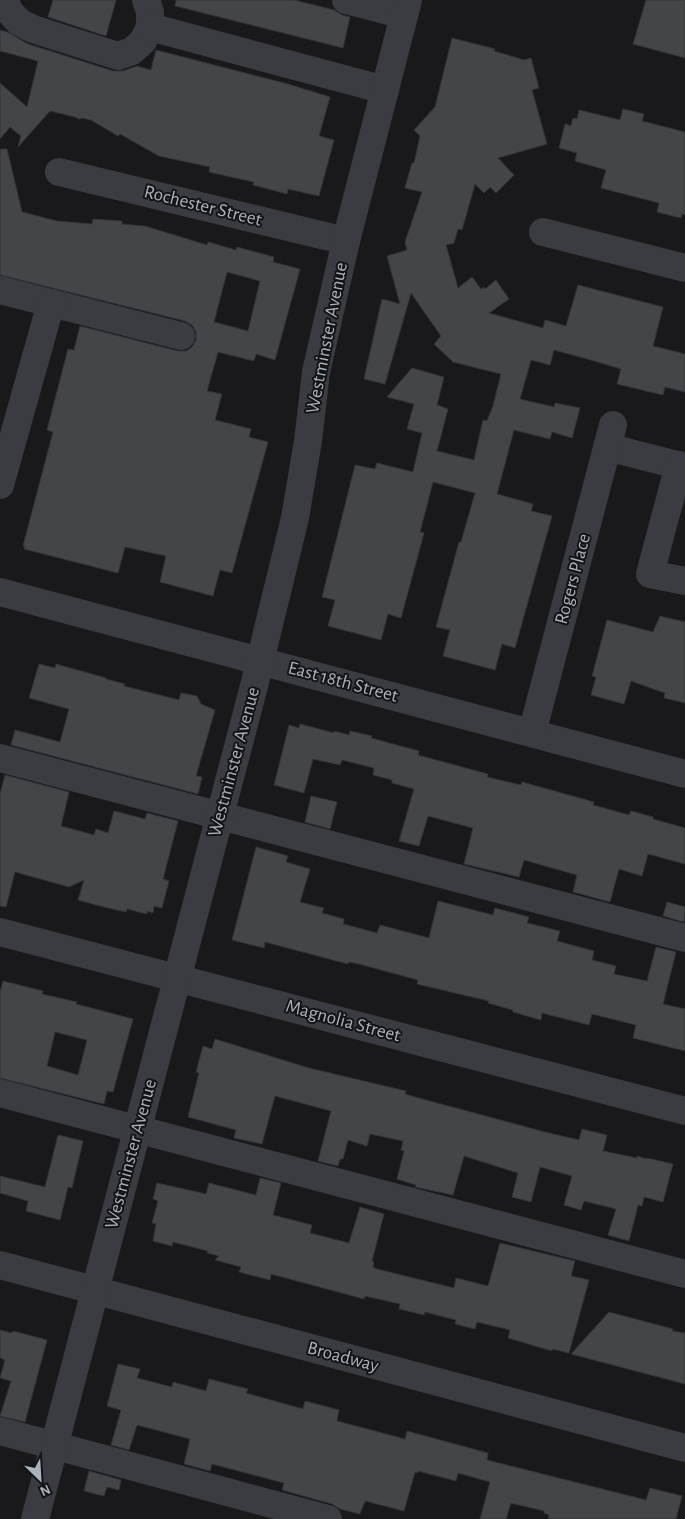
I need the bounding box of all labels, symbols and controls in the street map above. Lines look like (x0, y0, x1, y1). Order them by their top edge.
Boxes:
street label: Rochester Street (142, 182, 264, 230)
street label: Westminster Avenue (303, 261, 351, 415)
street label: Rogers Place (552, 532, 594, 626)
street label: East 18th Street (286, 658, 400, 706)
street label: Westminster Avenue (205, 685, 263, 839)
street label: Magnolia Street (284, 997, 402, 1045)
street label: Westminster Avenue (102, 1077, 160, 1231)
street label: Broadway (305, 1338, 381, 1376)
north arrow (15, 1454, 65, 1504)
text: N (38, 1481, 52, 1498)

